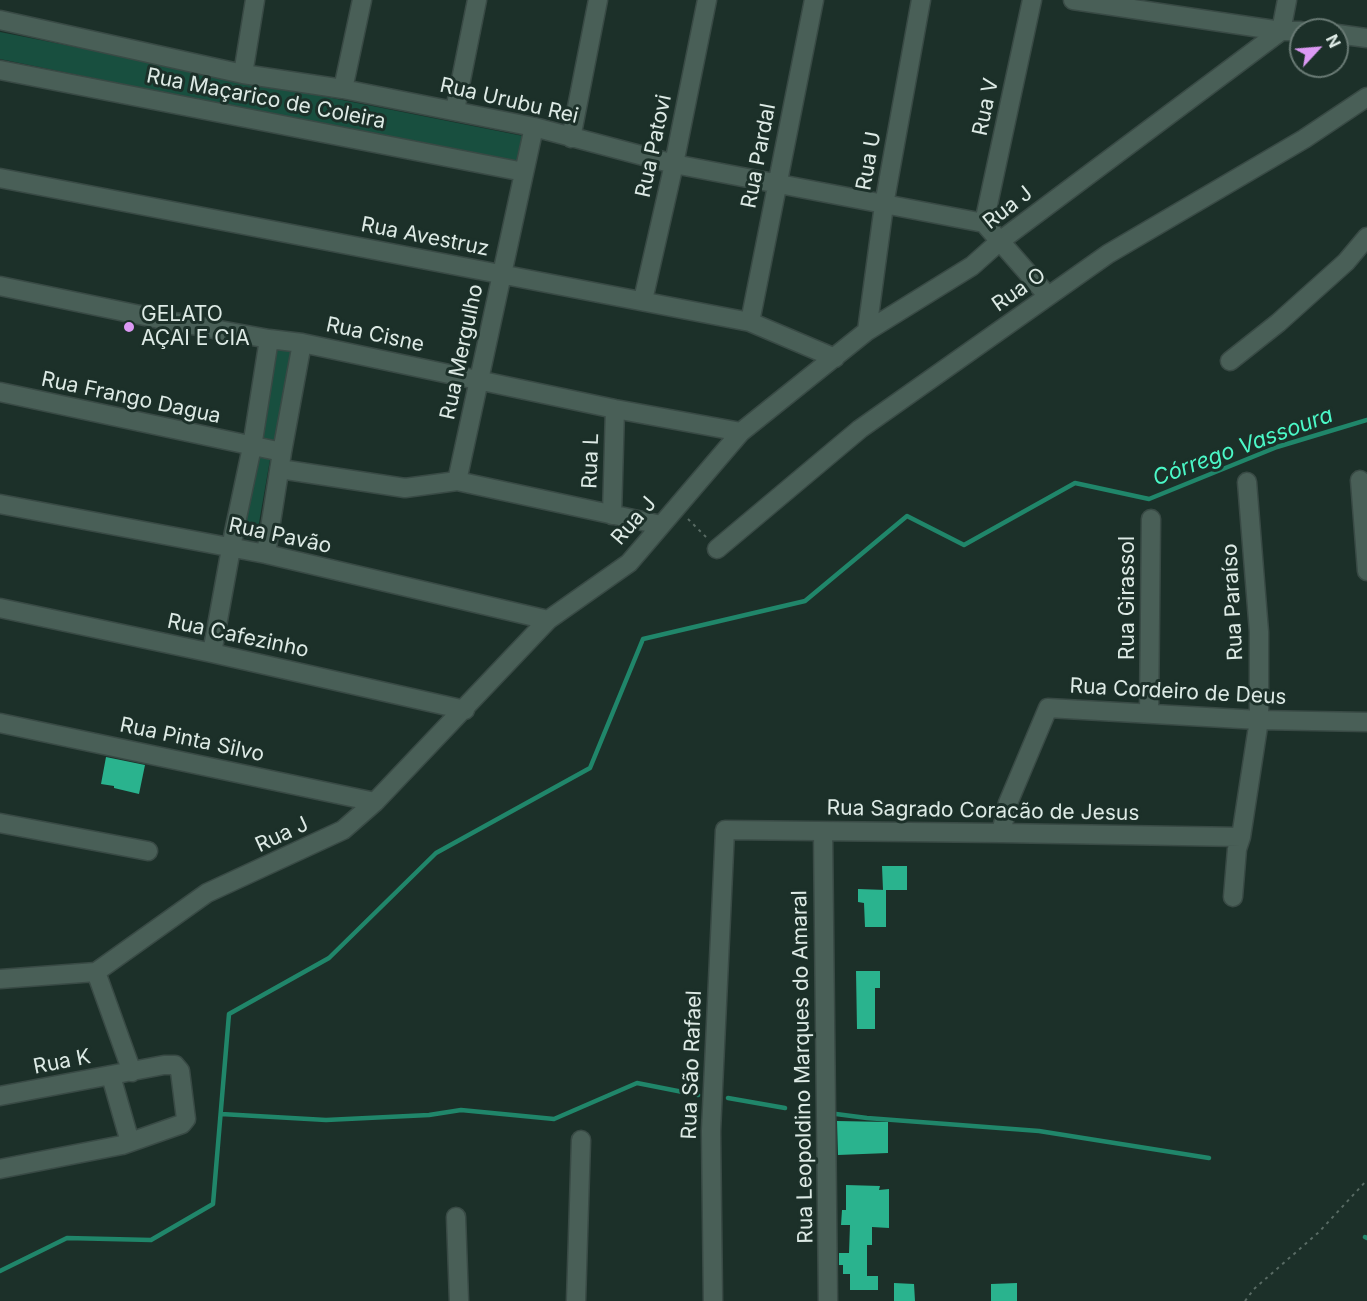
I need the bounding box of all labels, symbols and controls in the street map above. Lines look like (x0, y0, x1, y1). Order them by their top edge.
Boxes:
north arrow (1289, 18, 1349, 78)
text: N (1322, 31, 1345, 51)
street label: Rua Maçarico de Coleira (144, 63, 388, 135)
street label: Rua Urubu Rei (437, 73, 581, 129)
street label: Rua V (968, 76, 1004, 138)
street label: Rua Patovi (631, 92, 677, 200)
street label: Rua Pardal (737, 102, 781, 210)
street label: Rua U (851, 130, 887, 192)
street label: Rua J (978, 181, 1038, 235)
street label: Rua Avestruz (359, 212, 491, 262)
street label: Rua O (987, 263, 1051, 317)
street label: Rua Mergulho (435, 282, 489, 422)
place label: GELATO AÇAI E CIA (141, 302, 250, 352)
street label: Rua Cisne (324, 312, 426, 358)
marker: GELATO AÇAI E CIA (122, 320, 136, 334)
street label: Rua Frango Dagua (39, 367, 223, 429)
water label: Córrego Vassoura (1149, 402, 1337, 492)
street label: Rua L (577, 433, 605, 489)
street label: Rua J (606, 492, 662, 550)
street label: Rua Pavão (226, 513, 334, 559)
street label: Rua Girassol (1115, 536, 1141, 660)
street label: Rua Paraíso (1217, 543, 1249, 661)
street label: Rua Cafezinho (165, 609, 311, 663)
street label: Rua Cordeiro de Deus (1069, 674, 1287, 710)
street label: Rua Pinta Silvo (118, 712, 266, 768)
street label: Rua Sagrado Coracão de Jesus (826, 796, 1140, 826)
street label: Rua J (251, 812, 313, 858)
street label: Rua Leopoldino Marques do Amaral (787, 890, 819, 1244)
street label: Rua São Rafael (677, 990, 707, 1140)
street label: Rua K (31, 1044, 93, 1080)

